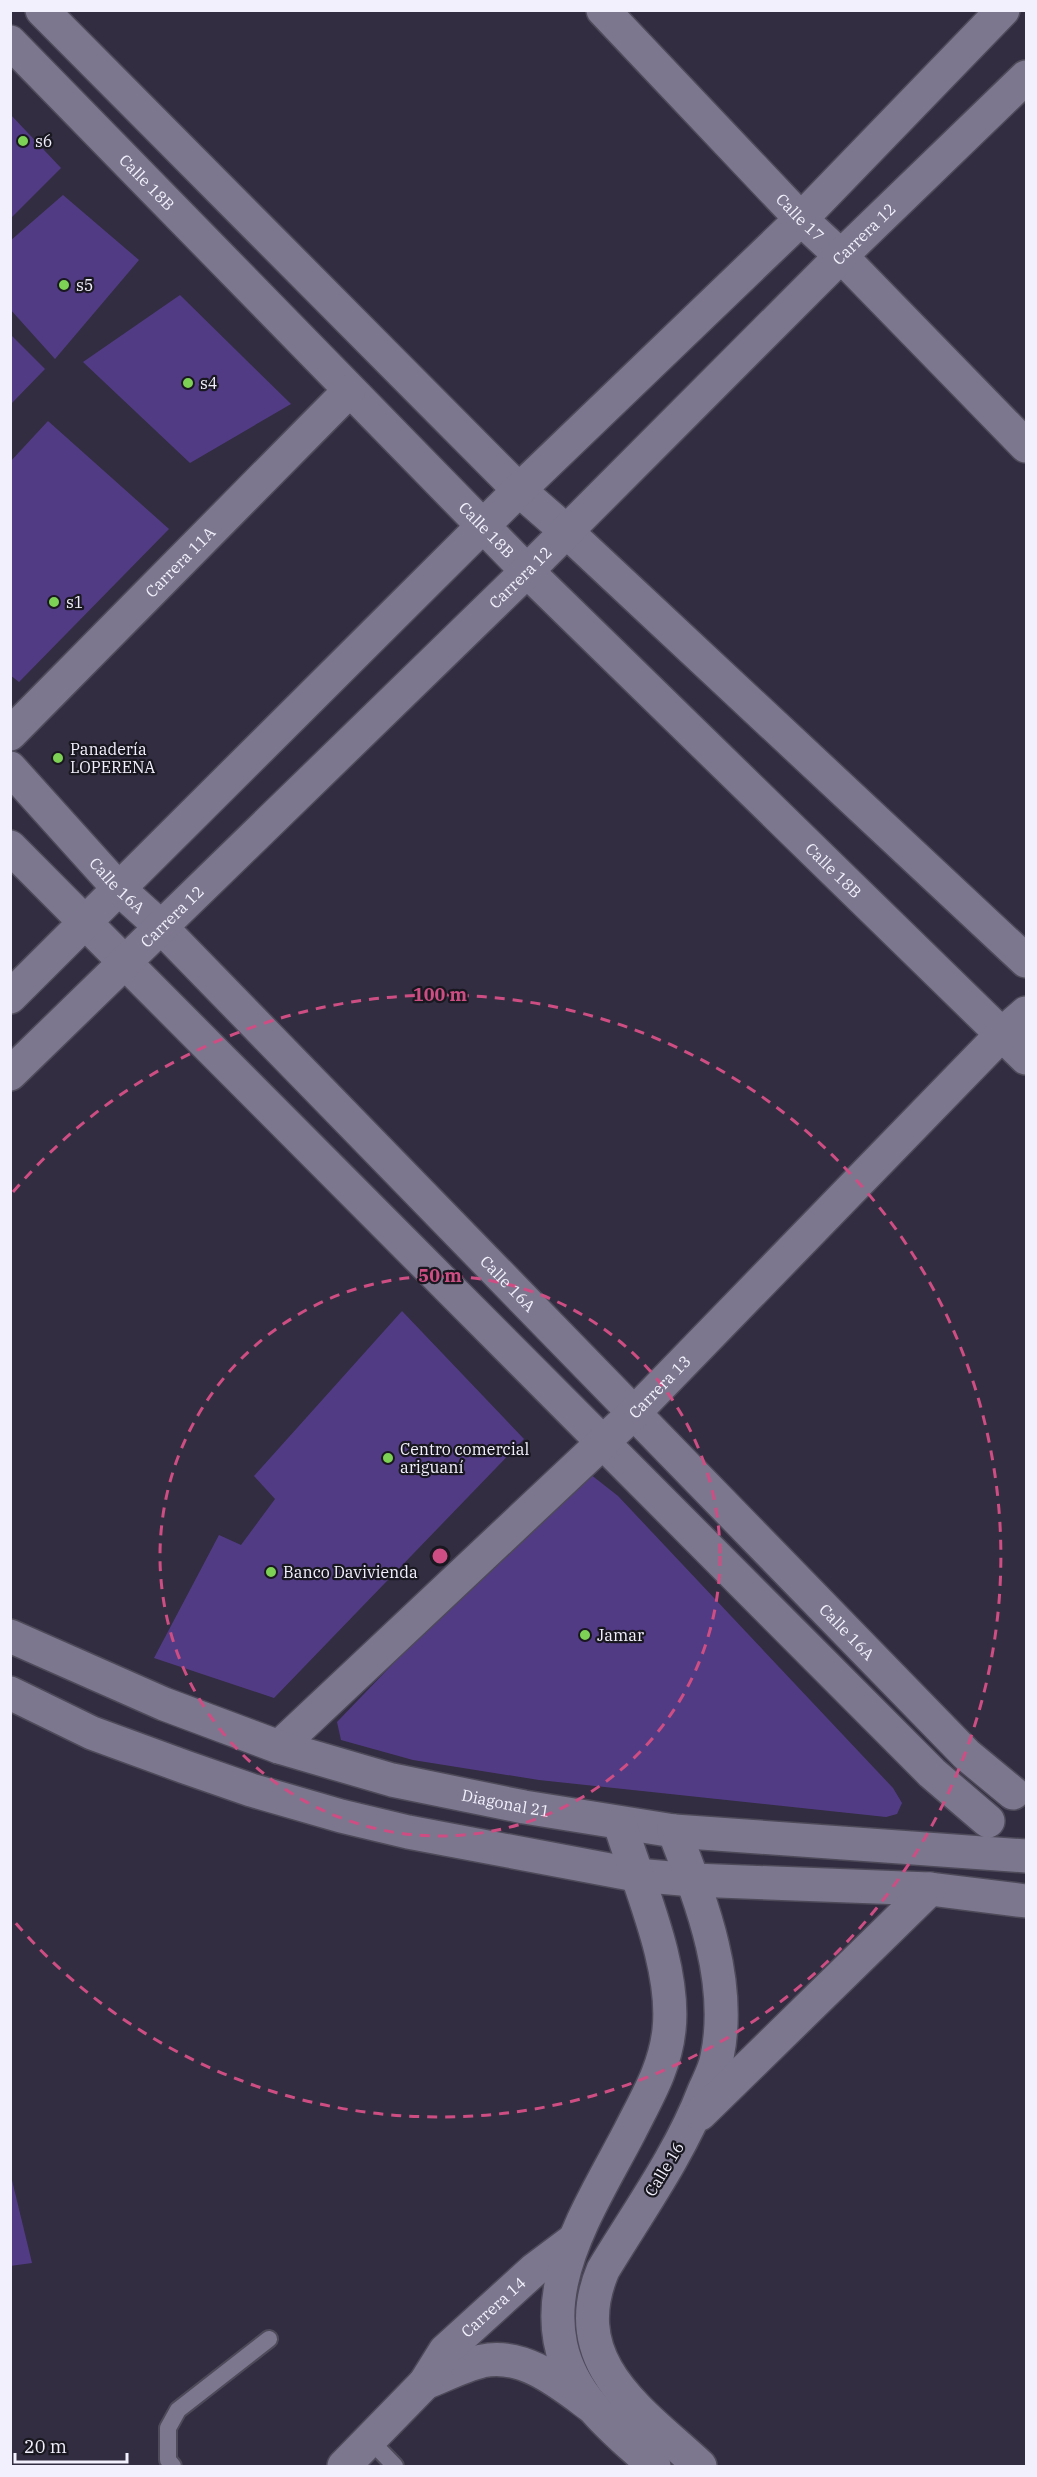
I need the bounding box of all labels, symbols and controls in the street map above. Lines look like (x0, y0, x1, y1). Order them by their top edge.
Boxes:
place label: s6 (35, 131, 52, 151)
marker: s6 (16, 134, 30, 148)
street label: Calle 18B (115, 150, 179, 215)
street label: Calle 17 (772, 189, 828, 245)
street label: Carrera 12 (828, 199, 900, 269)
place label: s5 (76, 275, 93, 295)
marker: s5 (57, 278, 71, 292)
place label: s4 (200, 373, 217, 393)
marker: s4 (181, 376, 195, 390)
street label: Calle 18B (455, 497, 519, 562)
street label: Carrera 11A (141, 522, 219, 601)
street label: Carrera 12 (484, 542, 556, 613)
place label: s1 (66, 592, 83, 612)
marker: s1 (47, 595, 61, 609)
place label: Panadería LOPERENA (70, 739, 155, 777)
marker: Panadería LOPERENA (51, 751, 65, 765)
street label: Calle 18B (801, 838, 866, 902)
street label: Calle 16A (85, 853, 149, 918)
street label: Carrera 12 (136, 881, 208, 952)
text: 100 m (413, 983, 468, 1006)
street label: Calle 16A (476, 1251, 540, 1316)
text: 50 m (418, 1264, 462, 1287)
street label: Carrera 13 (624, 1351, 695, 1423)
place label: Centro comercial ariguaní (400, 1439, 530, 1477)
marker: Centro comercial ariguaní (381, 1451, 395, 1465)
centre of rings (430, 1546, 450, 1566)
place label: Banco Davivienda (283, 1562, 418, 1582)
marker: Banco Davivienda (264, 1565, 278, 1579)
street label: Calle 16A (815, 1599, 879, 1664)
place label: Jamar (597, 1625, 644, 1645)
marker: Jamar (578, 1628, 592, 1642)
street label: Diagonal 21 (460, 1785, 551, 1821)
street label: Calle 16 (640, 2138, 688, 2200)
street label: Carrera 14 (457, 2273, 530, 2342)
scale bar (15, 2426, 128, 2464)
text: 20 m (24, 2435, 67, 2458)

